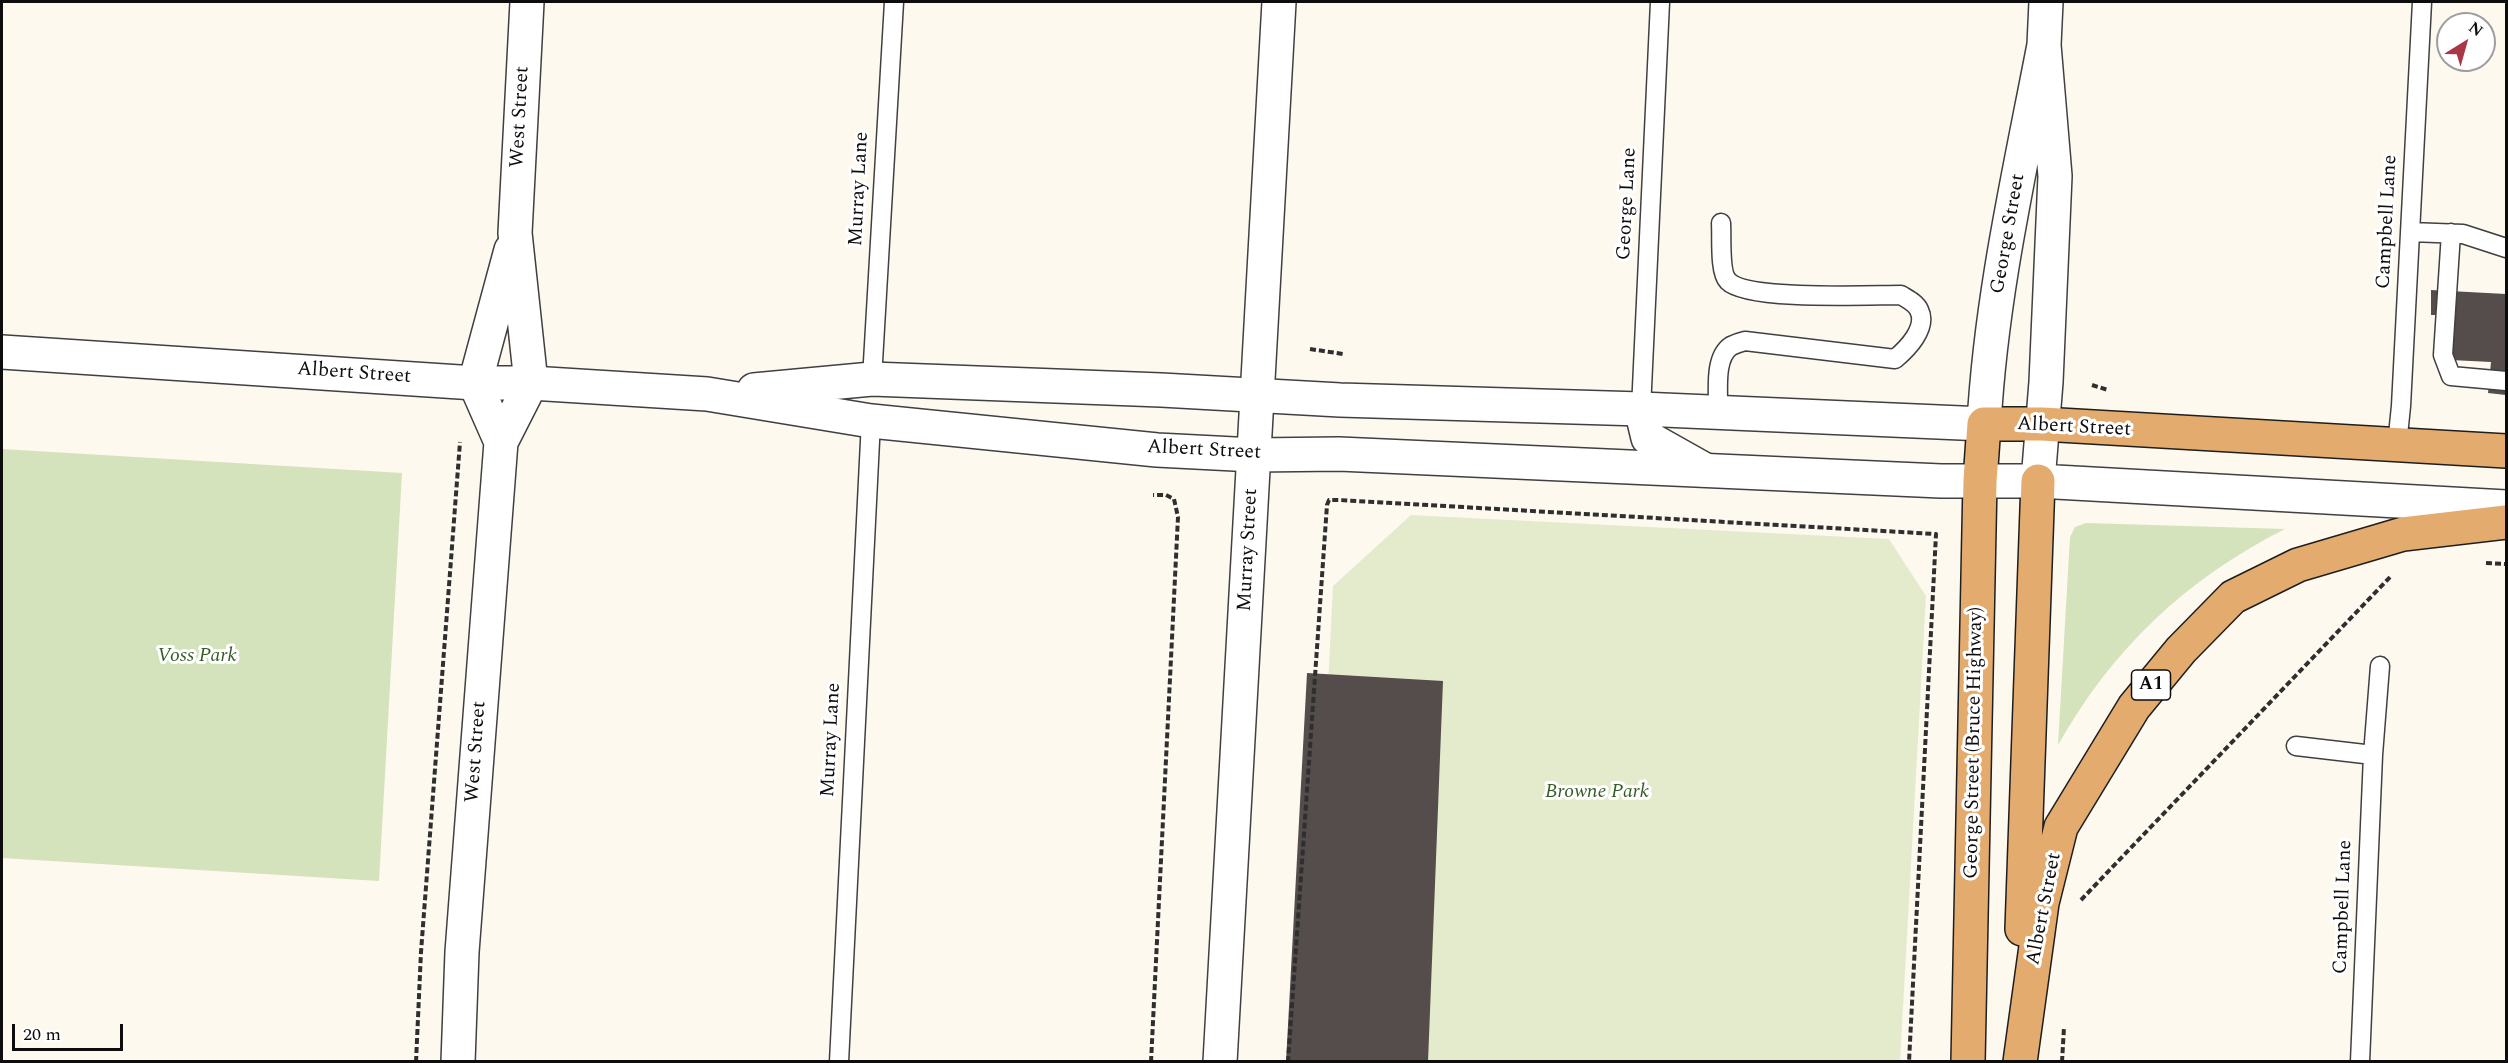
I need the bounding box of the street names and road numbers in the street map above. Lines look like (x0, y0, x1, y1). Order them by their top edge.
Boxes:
street label: West Street (506, 65, 536, 169)
street label: Murray Lane (845, 131, 875, 247)
street label: George Lane (1613, 147, 1643, 261)
street label: Campbell Lane (2373, 154, 2403, 290)
street label: George Street (1987, 172, 2031, 296)
street label: Albert Street (296, 358, 412, 390)
street label: Albert Street (2016, 413, 2132, 443)
street label: Albert Street (1146, 436, 1262, 466)
street label: Murray Street (1234, 488, 1264, 612)
street label: George Street (Bruce Highway) (1961, 607, 1989, 879)
road number: A1 (2132, 670, 2170, 700)
street label: Murray Lane (817, 682, 847, 798)
street label: West Street (461, 700, 493, 804)
street label: Campbell Lane (2330, 840, 2358, 974)
street label: Albert Street (2022, 851, 2068, 967)

